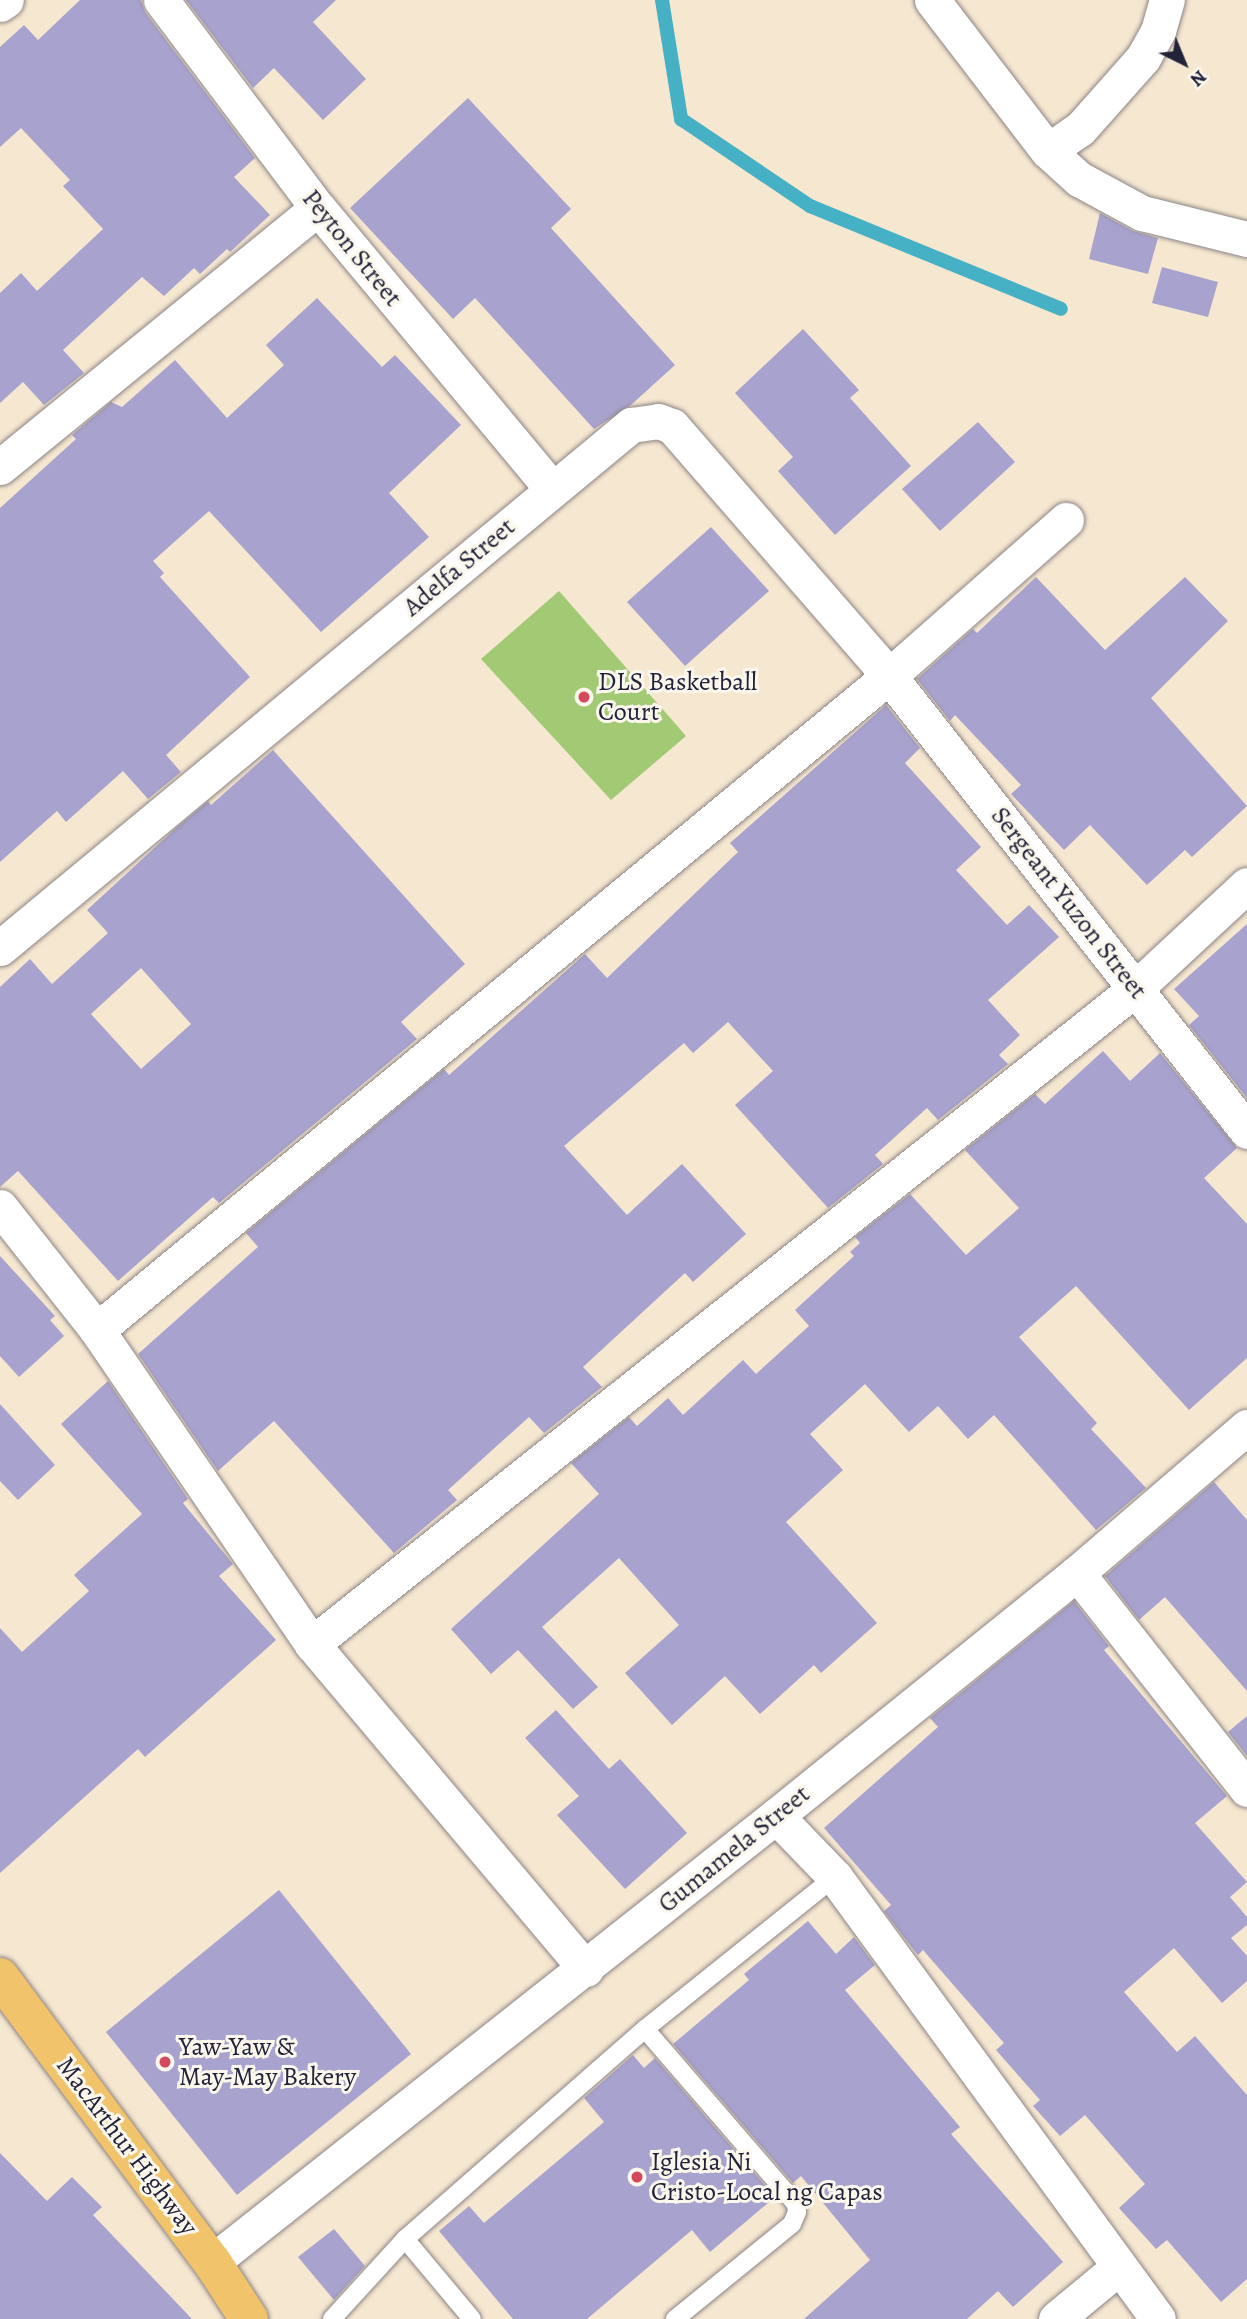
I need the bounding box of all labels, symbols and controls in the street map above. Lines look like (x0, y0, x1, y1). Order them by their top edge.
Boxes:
north arrow (1149, 28, 1219, 98)
text: N (1184, 64, 1212, 93)
street label: Peyton Street (295, 183, 409, 313)
street label: Adelfa Street (397, 511, 521, 623)
place label: DLS Basketball Court (598, 666, 757, 728)
marker: DLS Basketball Court (576, 689, 592, 705)
street label: Sergeant Yuzon Street (984, 801, 1154, 1005)
street label: Gumamela Street (652, 1779, 816, 1919)
place label: Yaw-Yaw & May-May Bakery (179, 2031, 356, 2092)
street label: MacArthur Highway (50, 2051, 204, 2241)
marker: Yaw-Yaw & May-May Bakery (157, 2054, 173, 2070)
place label: Iglesia Ni Cristo-Local ng Capas (651, 2146, 883, 2208)
marker: Iglesia Ni Cristo-Local ng Capas (629, 2169, 645, 2185)

